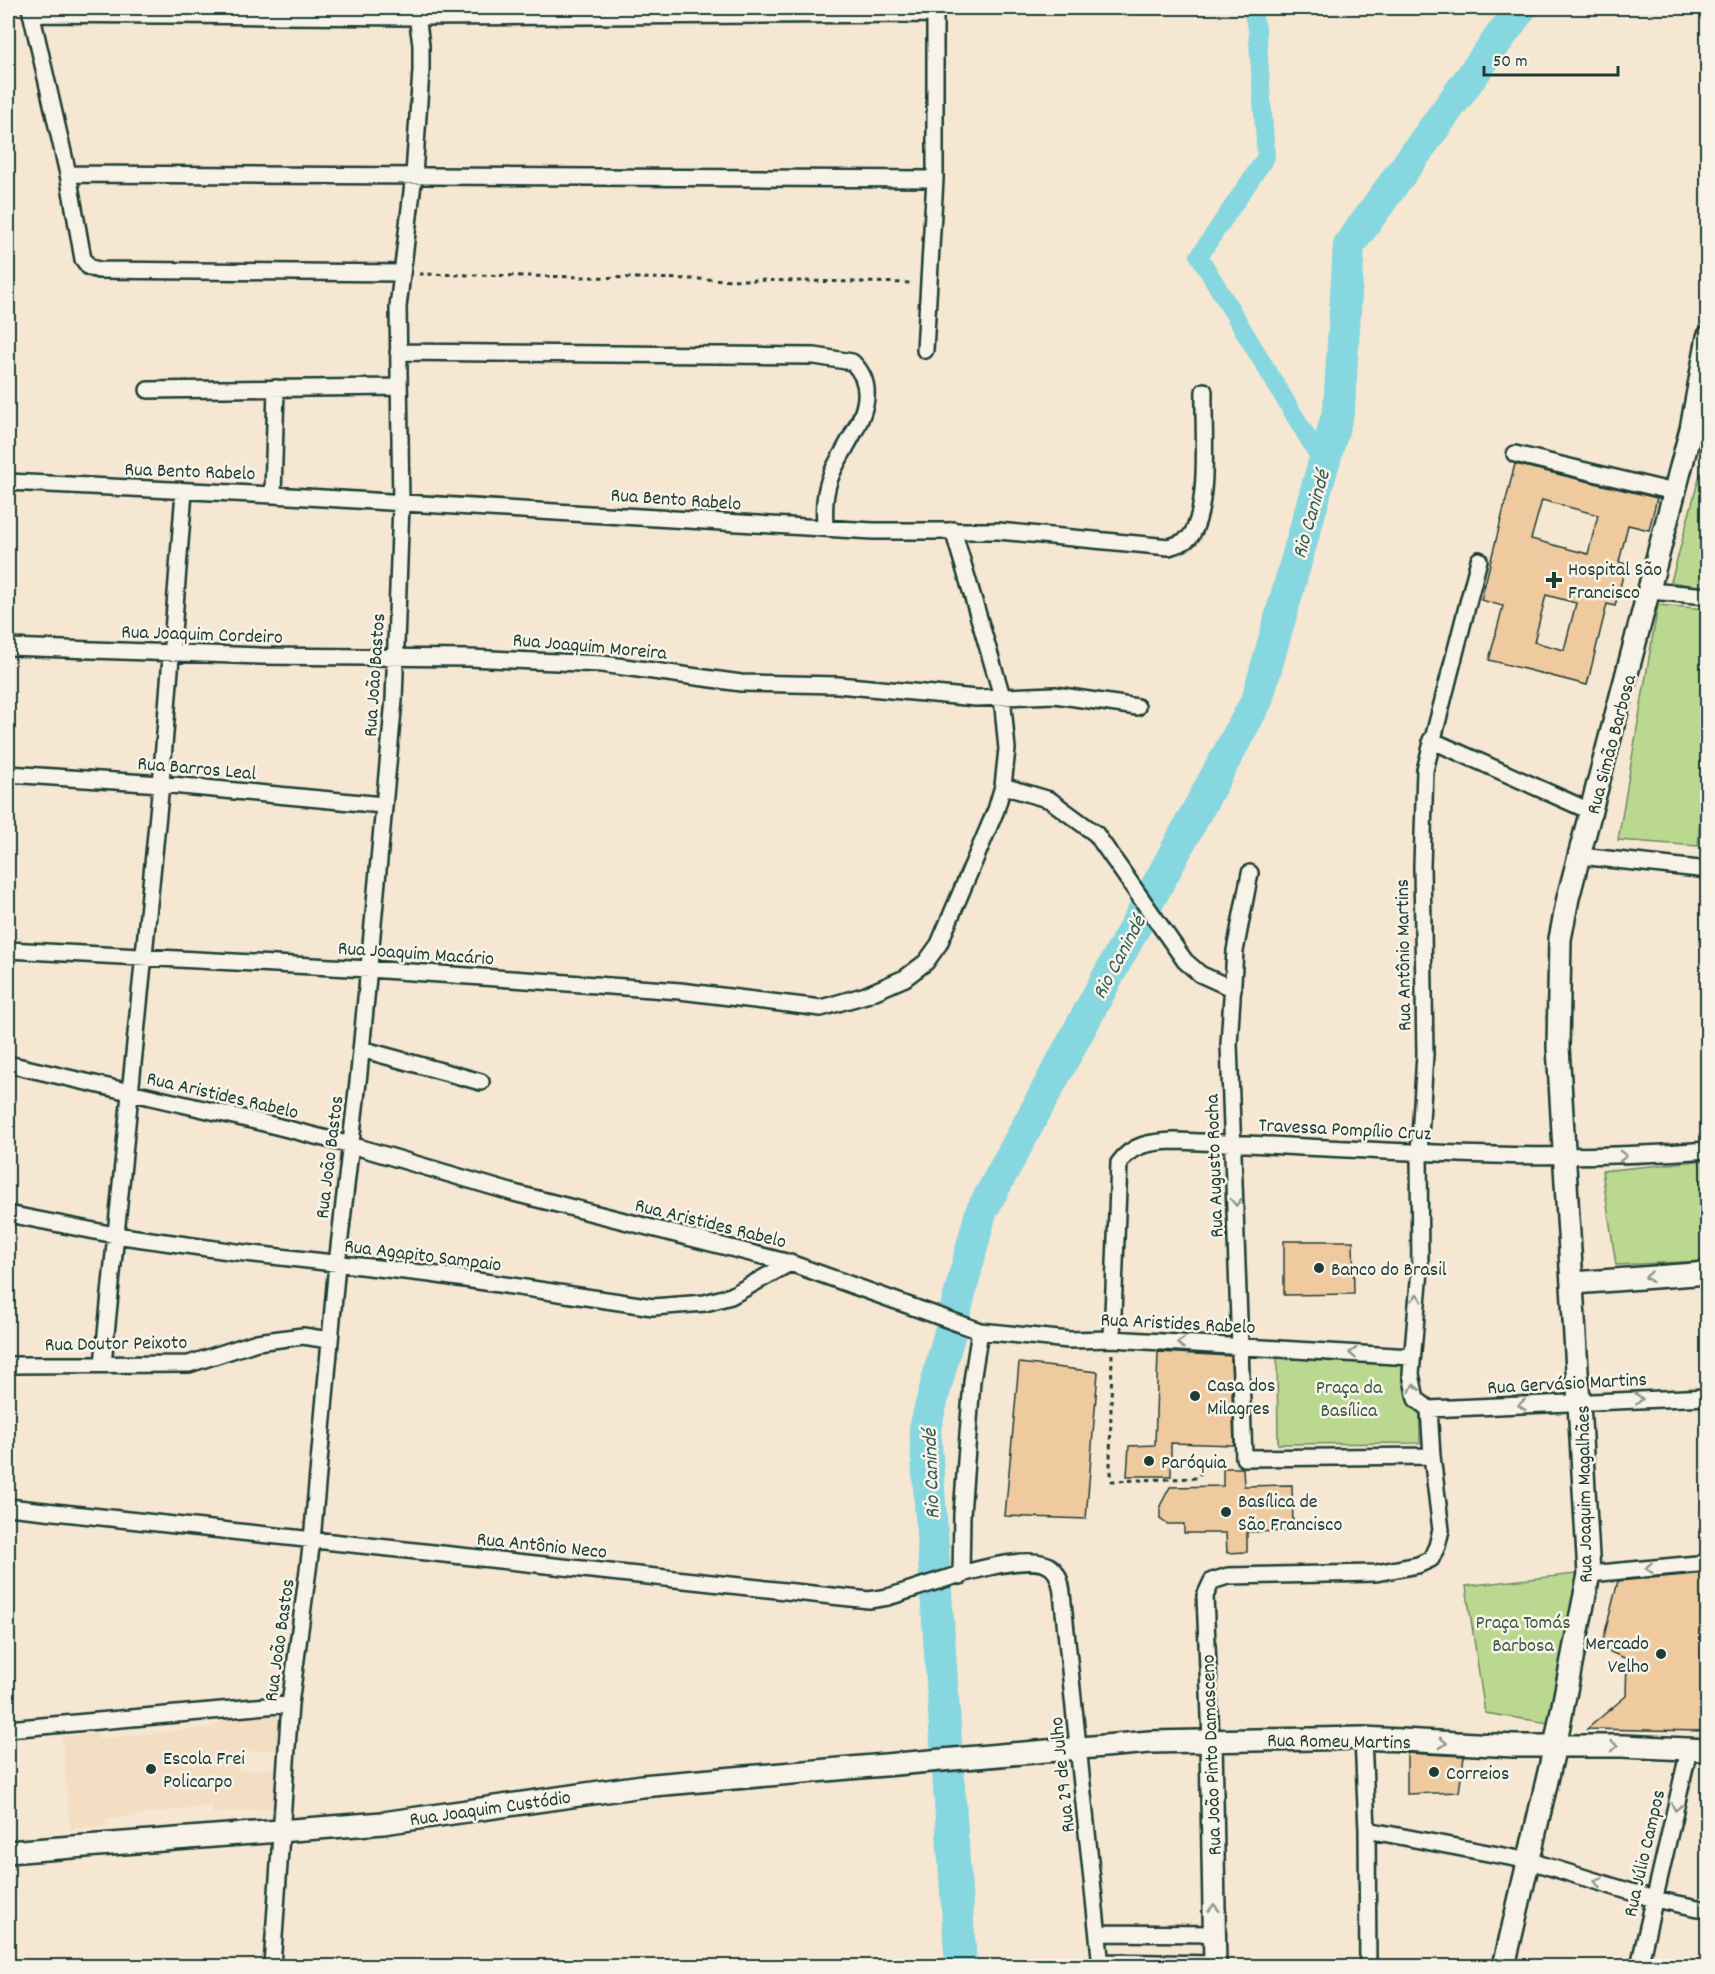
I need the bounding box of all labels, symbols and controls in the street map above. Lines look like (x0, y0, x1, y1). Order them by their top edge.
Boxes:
scale bar (1484, 39, 1618, 77)
text: 50 m (1493, 50, 1528, 75)
street label: Rua Bento Rabelo (124, 457, 256, 489)
water label: Rio Canindé (1286, 464, 1341, 563)
street label: Rua Bento Rabelo (609, 482, 742, 520)
place label: Hospital São Francisco (1568, 557, 1662, 608)
marker: Hospital São Francisco (1545, 571, 1563, 589)
street label: Rua João Bastos (358, 612, 394, 738)
street label: Rua Joaquim Cordeiro (121, 619, 283, 653)
street label: Rua Joaquim Moreira (511, 627, 669, 669)
street label: Rua Simão Barbosa (1581, 671, 1645, 818)
street label: Rua Barros Leal (136, 751, 257, 789)
street label: Rua Antônio Martins (1390, 879, 1420, 1031)
water label: Rio Canindé (1086, 909, 1157, 1005)
street label: Rua Joaquim Macário (337, 936, 495, 974)
street label: Rua Aristides Rabelo (144, 1066, 301, 1128)
street label: Rua Augusto Rocha (1199, 1093, 1232, 1238)
street label: Rua João Bastos (310, 1094, 352, 1221)
street label: Travessa Pompílio Cruz (1258, 1112, 1432, 1150)
one-way arrow (1619, 1150, 1628, 1162)
street label: Rua Aristides Rabelo (632, 1193, 789, 1257)
one-way arrow (1230, 1197, 1242, 1206)
street label: Rua Agapito Sampaio (342, 1233, 503, 1281)
place label: Banco do Brasil (1331, 1257, 1447, 1285)
marker: Banco do Brasil (1312, 1261, 1326, 1275)
one-way arrow (1645, 1270, 1654, 1283)
one-way arrow (1411, 1294, 1424, 1303)
street label: Rua Aristides Rabelo (1100, 1307, 1256, 1343)
street label: Rua Doutor Peixoto (45, 1330, 188, 1360)
one-way arrow (1177, 1336, 1186, 1349)
one-way arrow (1348, 1346, 1357, 1359)
street label: Rua Gervásio Martins (1487, 1367, 1648, 1403)
place label: Casa dos Milagres (1207, 1373, 1275, 1424)
park label: Praça da Basílica (1316, 1375, 1383, 1426)
one-way arrow (1408, 1383, 1421, 1393)
marker: Casa dos Milagres (1188, 1389, 1202, 1403)
one-way arrow (1635, 1393, 1644, 1406)
one-way arrow (1518, 1398, 1527, 1411)
street label: Rua Joaquim Magalhães (1570, 1405, 1602, 1583)
water label: Rio Canindé (916, 1425, 950, 1520)
place label: Paróquia (1161, 1450, 1227, 1478)
marker: Paróquia (1142, 1454, 1156, 1468)
place label: Basílica de São Francisco (1238, 1489, 1342, 1540)
marker: Basílica de São Francisco (1219, 1505, 1233, 1519)
street label: Rua Antônio Neco (475, 1526, 608, 1568)
one-way arrow (1645, 1561, 1654, 1574)
street label: Rua João Bastos (258, 1577, 303, 1704)
park label: Praça Tomás Barbosa (1475, 1610, 1571, 1661)
place label: Mercado Velho (1585, 1631, 1649, 1682)
marker: Mercado Velho (1654, 1647, 1668, 1661)
street label: Rua João Pinto Damasceno (1195, 1654, 1230, 1856)
street label: Rua 29 de Julho (1044, 1715, 1084, 1834)
street label: Rua Romeu Martins (1267, 1728, 1411, 1758)
one-way arrow (1438, 1736, 1447, 1749)
one-way arrow (1609, 1740, 1618, 1752)
place label: Escola Frei Policarpo (163, 1746, 245, 1797)
place label: Correios (1446, 1761, 1509, 1789)
marker: Escola Frei Policarpo (144, 1762, 158, 1776)
marker: Correios (1427, 1765, 1441, 1779)
street label: Rua Joaquim Custódio (408, 1785, 573, 1835)
street label: Rua Júlio Campos (1618, 1787, 1674, 1920)
one-way arrow (1670, 1801, 1683, 1811)
one-way arrow (1593, 1877, 1604, 1889)
one-way arrow (1208, 1904, 1220, 1913)

